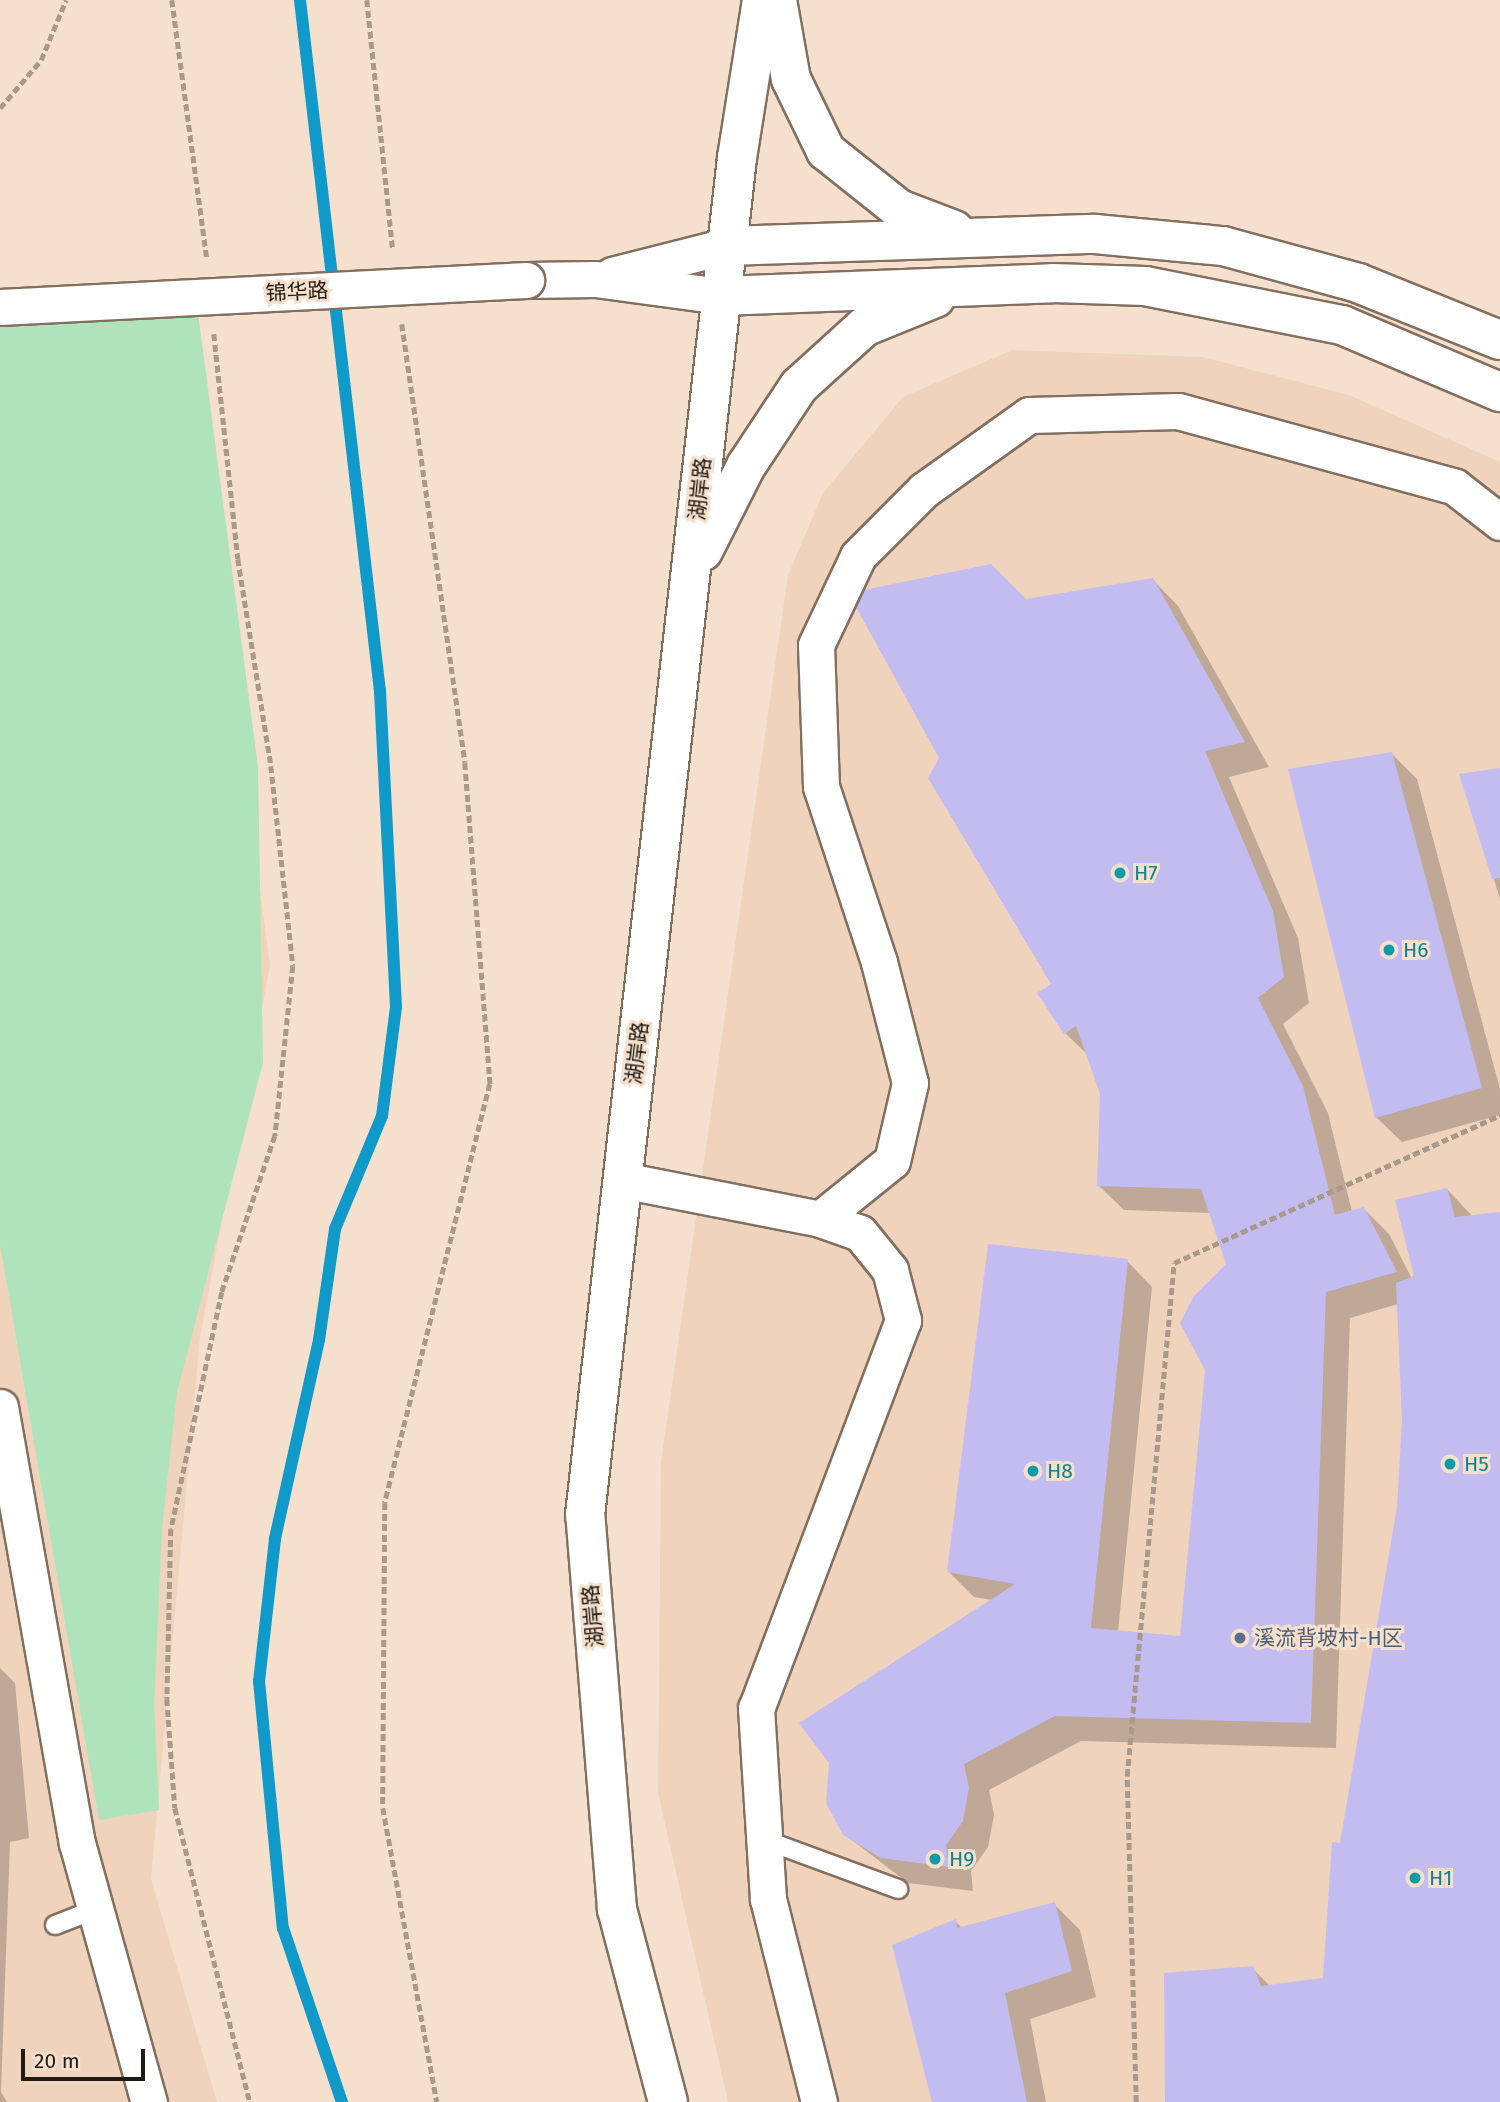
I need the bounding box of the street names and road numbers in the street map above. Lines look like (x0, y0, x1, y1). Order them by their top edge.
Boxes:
street label: 锦华路 (265, 278, 329, 306)
street label: 湖岸路 (684, 456, 716, 522)
street label: 湖岸路 (621, 1020, 653, 1086)
street label: 湖岸路 (578, 1584, 608, 1648)

